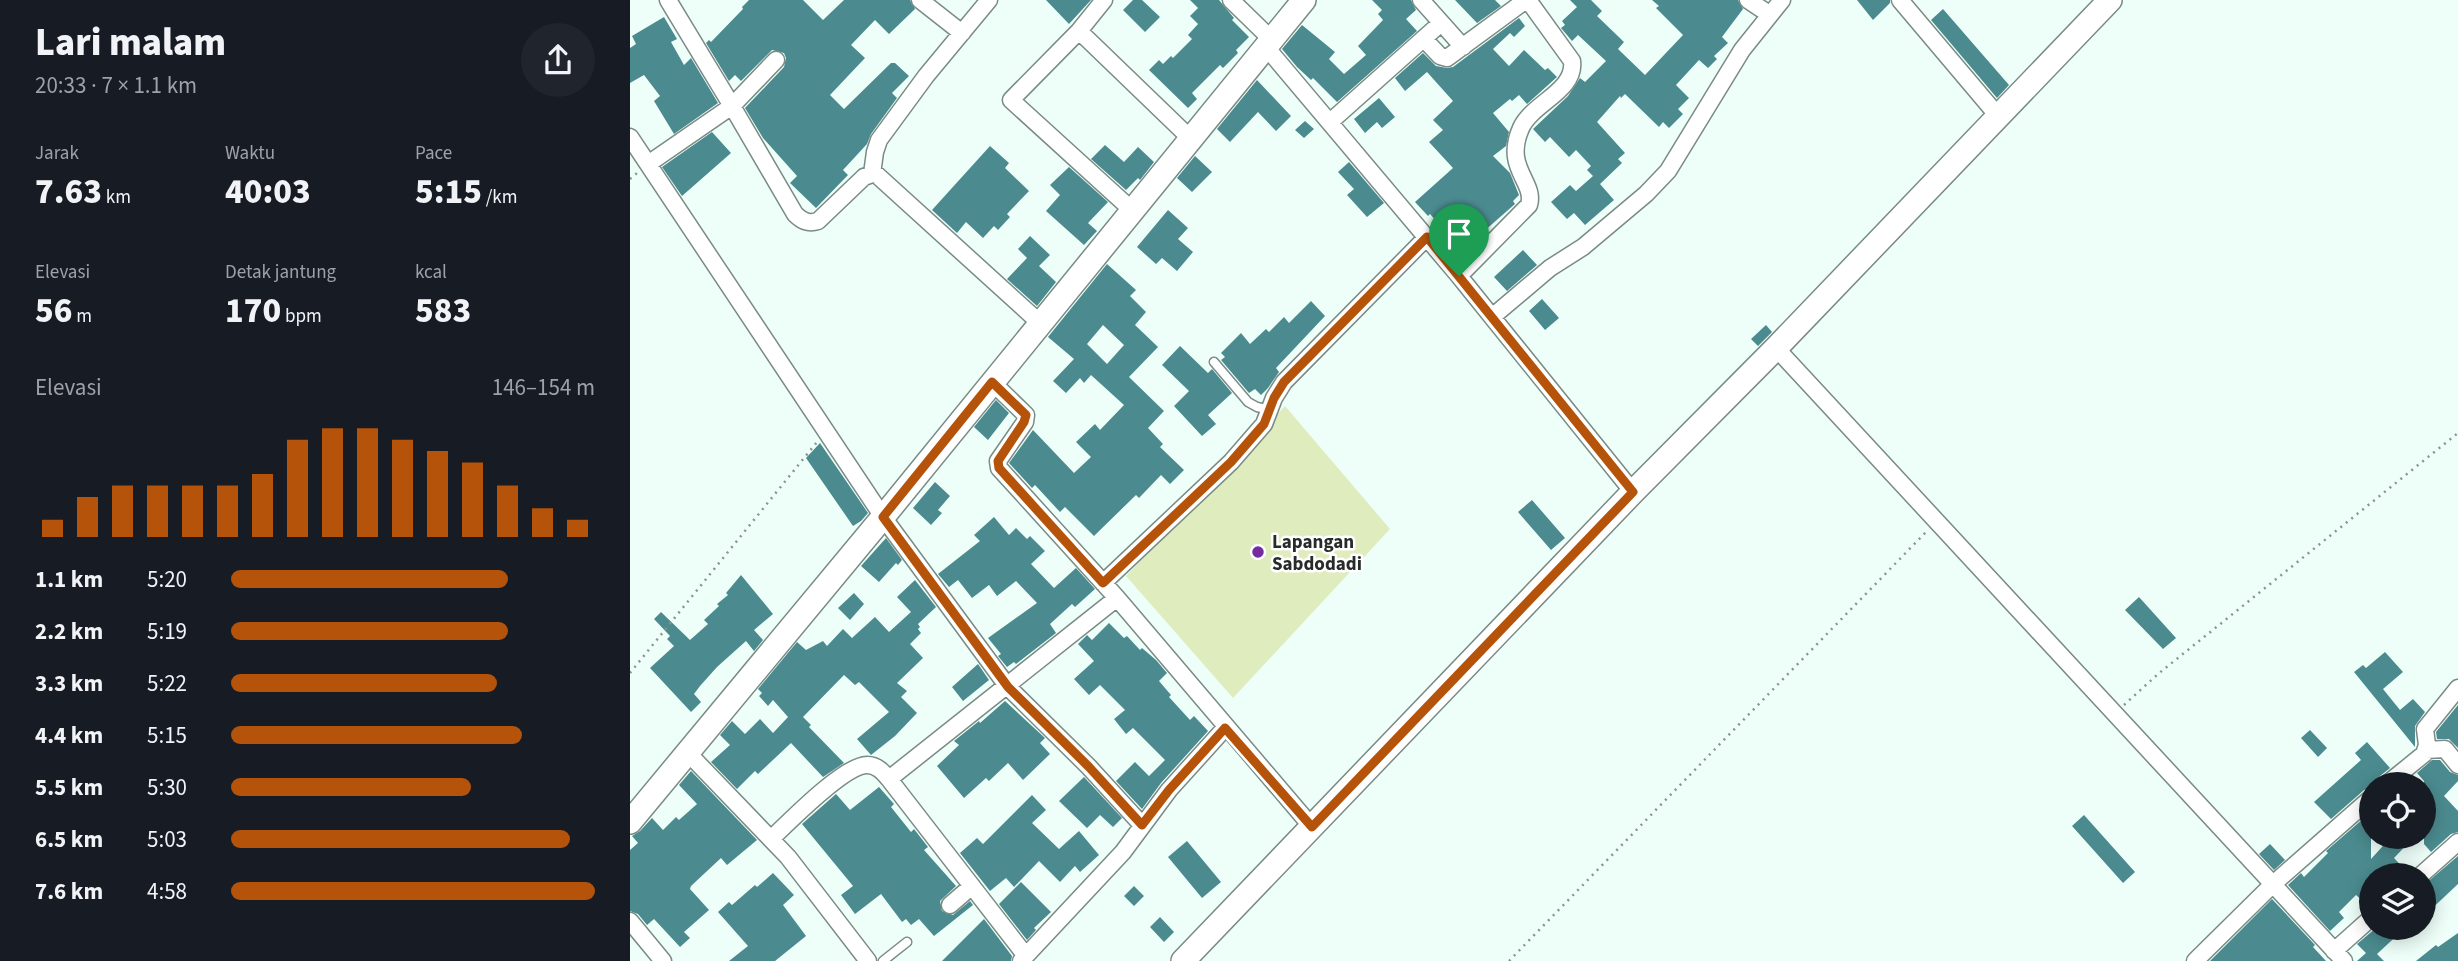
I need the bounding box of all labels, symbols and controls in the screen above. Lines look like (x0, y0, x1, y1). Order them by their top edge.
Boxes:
text: Lari malam (35, 16, 226, 70)
button: share (521, 23, 595, 97)
text: 20:33 · 7 × 1.1 km (35, 69, 197, 102)
text: Jarak (35, 140, 79, 167)
text: Waktu (225, 140, 275, 167)
text: Pace (415, 140, 452, 167)
text: 7.63 (35, 167, 102, 217)
text: 40:03 (225, 167, 311, 217)
text: 5:15 (415, 167, 482, 217)
text: km (102, 184, 131, 211)
text: /km (482, 184, 518, 211)
pin (1429, 204, 1489, 276)
icon: arrive (1440, 215, 1478, 253)
text: Elevasi (35, 259, 90, 286)
text: Detak jantung (225, 259, 336, 286)
text: kcal (415, 259, 447, 286)
text: 56 (35, 286, 72, 336)
text: 170 (225, 286, 281, 336)
text: 583 (415, 286, 471, 336)
text: m (72, 303, 92, 330)
text: bpm (281, 303, 322, 330)
text: Elevasi (35, 371, 102, 404)
text: 146–154 m (492, 371, 595, 404)
place label: Lapangan Sabdodadi (1272, 529, 1362, 578)
marker: Lapangan Sabdodadi (1250, 544, 1266, 560)
text: 1.1 km (35, 563, 103, 596)
text: 5:20 (147, 563, 187, 596)
text: 2.2 km (35, 615, 103, 648)
text: 5:19 (147, 615, 187, 648)
text: 3.3 km (35, 667, 103, 700)
text: 5:22 (147, 667, 187, 700)
text: 4.4 km (35, 719, 103, 752)
text: 5:15 (147, 719, 187, 752)
text: 5.5 km (35, 771, 103, 804)
text: 5:30 (147, 771, 187, 804)
map controls (2359, 772, 2436, 940)
button: locate (2359, 772, 2436, 849)
text: 6.5 km (35, 823, 103, 856)
text: 5:03 (147, 823, 187, 856)
button: layers (2359, 863, 2436, 940)
text: 7.6 km (35, 875, 103, 908)
text: 4:58 (147, 875, 187, 908)

